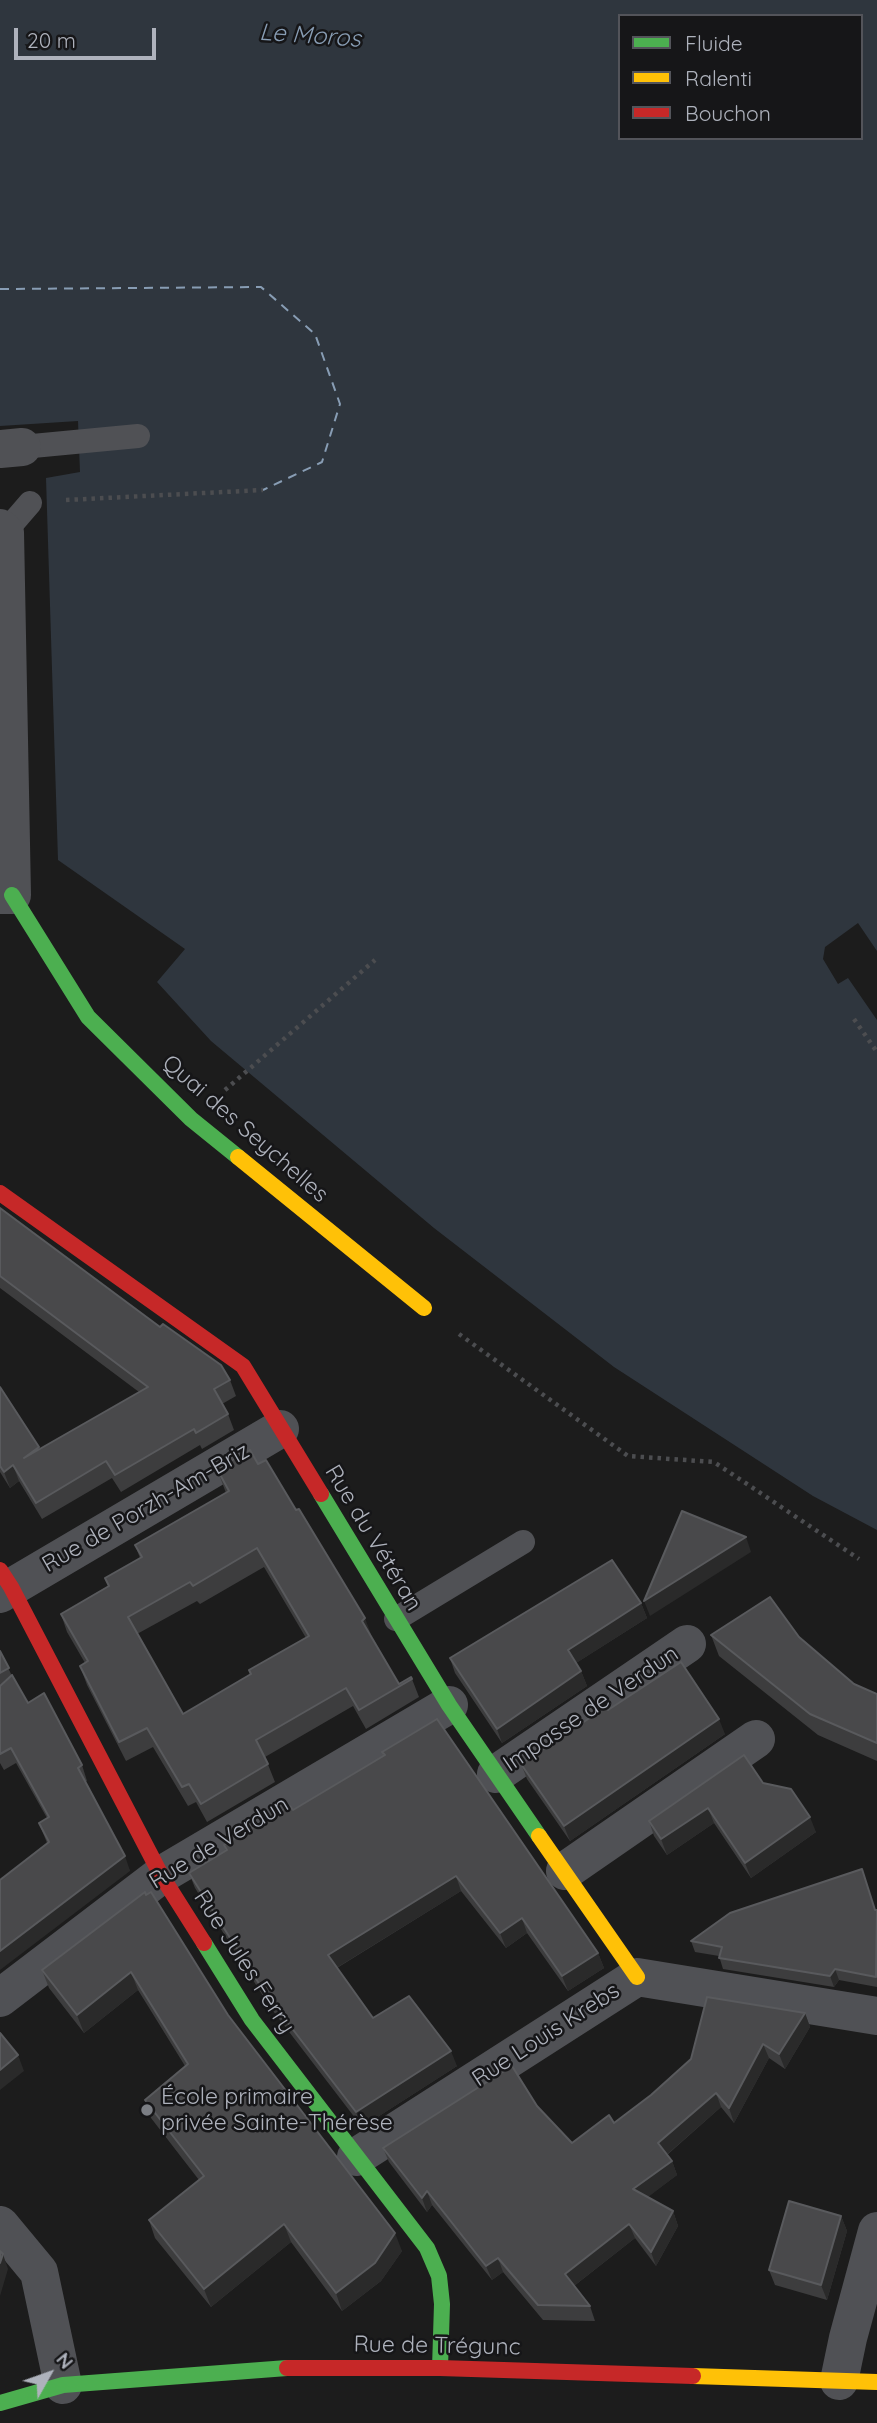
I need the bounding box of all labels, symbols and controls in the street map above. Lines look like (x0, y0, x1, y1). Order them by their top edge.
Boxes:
scale bar (18, 14, 159, 58)
legend (618, 14, 863, 140)
water label: Le Moros (258, 18, 362, 54)
text: 20 m (27, 27, 76, 53)
text: Fluide (685, 30, 743, 56)
text: Ralenti (685, 65, 752, 91)
text: Bouchon (685, 100, 771, 126)
street label: Quai des Seychelles (156, 1049, 334, 1209)
street label: Rue de Porzh-Am-Briz (38, 1437, 254, 1579)
street label: Rue du Vétéran (319, 1460, 427, 1616)
street label: Impasse de Verdun (498, 1640, 684, 1778)
street label: Rue de Verdun (144, 1791, 294, 1895)
street label: Rue Jules Ferry (187, 1885, 301, 2039)
street label: Rue Louis Krebs (467, 1977, 625, 2093)
place label: École primaire privée Sainte-Thérèse (161, 2083, 393, 2137)
marker: École primaire privée Sainte-Thérèse (139, 2102, 155, 2118)
street label: Rue de Trégunc (353, 2331, 521, 2361)
north arrow (14, 2339, 84, 2409)
text: N (51, 2347, 79, 2374)

